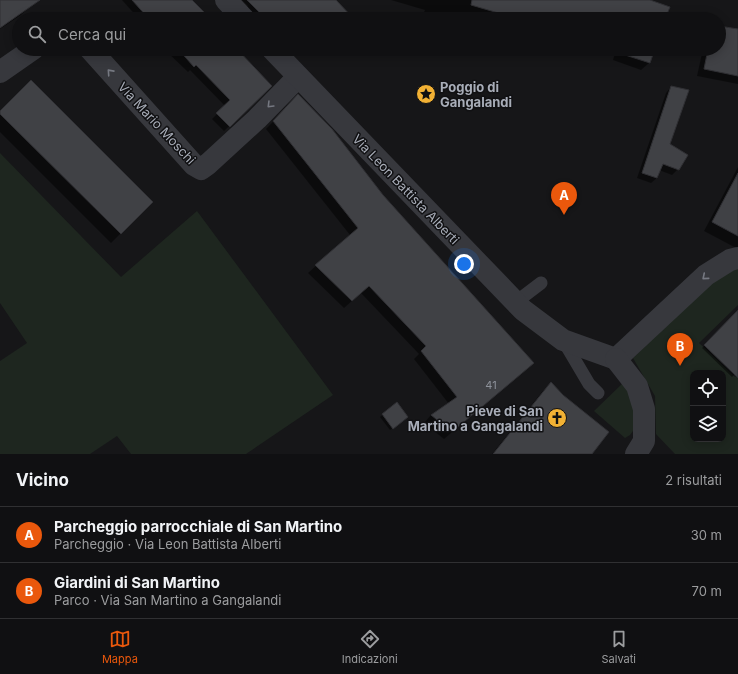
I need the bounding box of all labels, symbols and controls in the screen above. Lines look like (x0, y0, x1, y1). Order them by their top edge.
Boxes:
search box (12, 12, 726, 56)
icon: search (26, 23, 48, 45)
text: Cerca qui (58, 25, 126, 44)
one-way arrow (107, 69, 115, 77)
street label: Via Mario Moschi (115, 79, 199, 167)
place label: Poggio di Gangalandi (440, 79, 512, 110)
place icon: Poggio di Gangalandi (415, 83, 437, 105)
one-way arrow (268, 100, 275, 108)
street label: Via Leon Battista Alberti (349, 131, 463, 247)
pin: A (551, 182, 577, 215)
your location (454, 254, 474, 274)
one-way arrow (702, 273, 709, 280)
pin: B (667, 333, 693, 366)
map controls (690, 370, 726, 442)
button: locate (690, 370, 726, 406)
house number: 41 (485, 378, 497, 392)
place label: Pieve di San Martino a Gangalandi (408, 403, 543, 434)
button: layers (690, 406, 726, 442)
church icon: Pieve di San Martino a Gangalandi (546, 407, 568, 429)
text: Vicino (16, 470, 69, 490)
text: 2 risultati (665, 472, 722, 488)
text: Parcheggio parrocchiale di San Martino (54, 517, 342, 536)
text: A (24, 527, 34, 543)
text: 30 m (691, 527, 722, 543)
text: Parcheggio · Via Leon Battista Alberti (54, 536, 282, 552)
text: Giardini di San Martino (54, 573, 220, 592)
text: B (25, 583, 33, 599)
text: 70 m (692, 583, 722, 599)
text: Parco · Via San Martino a Gangalandi (54, 592, 281, 608)
tab: Mappa (102, 628, 138, 666)
tab: Indicazioni (342, 628, 398, 666)
tab: Salvati (602, 628, 636, 666)

